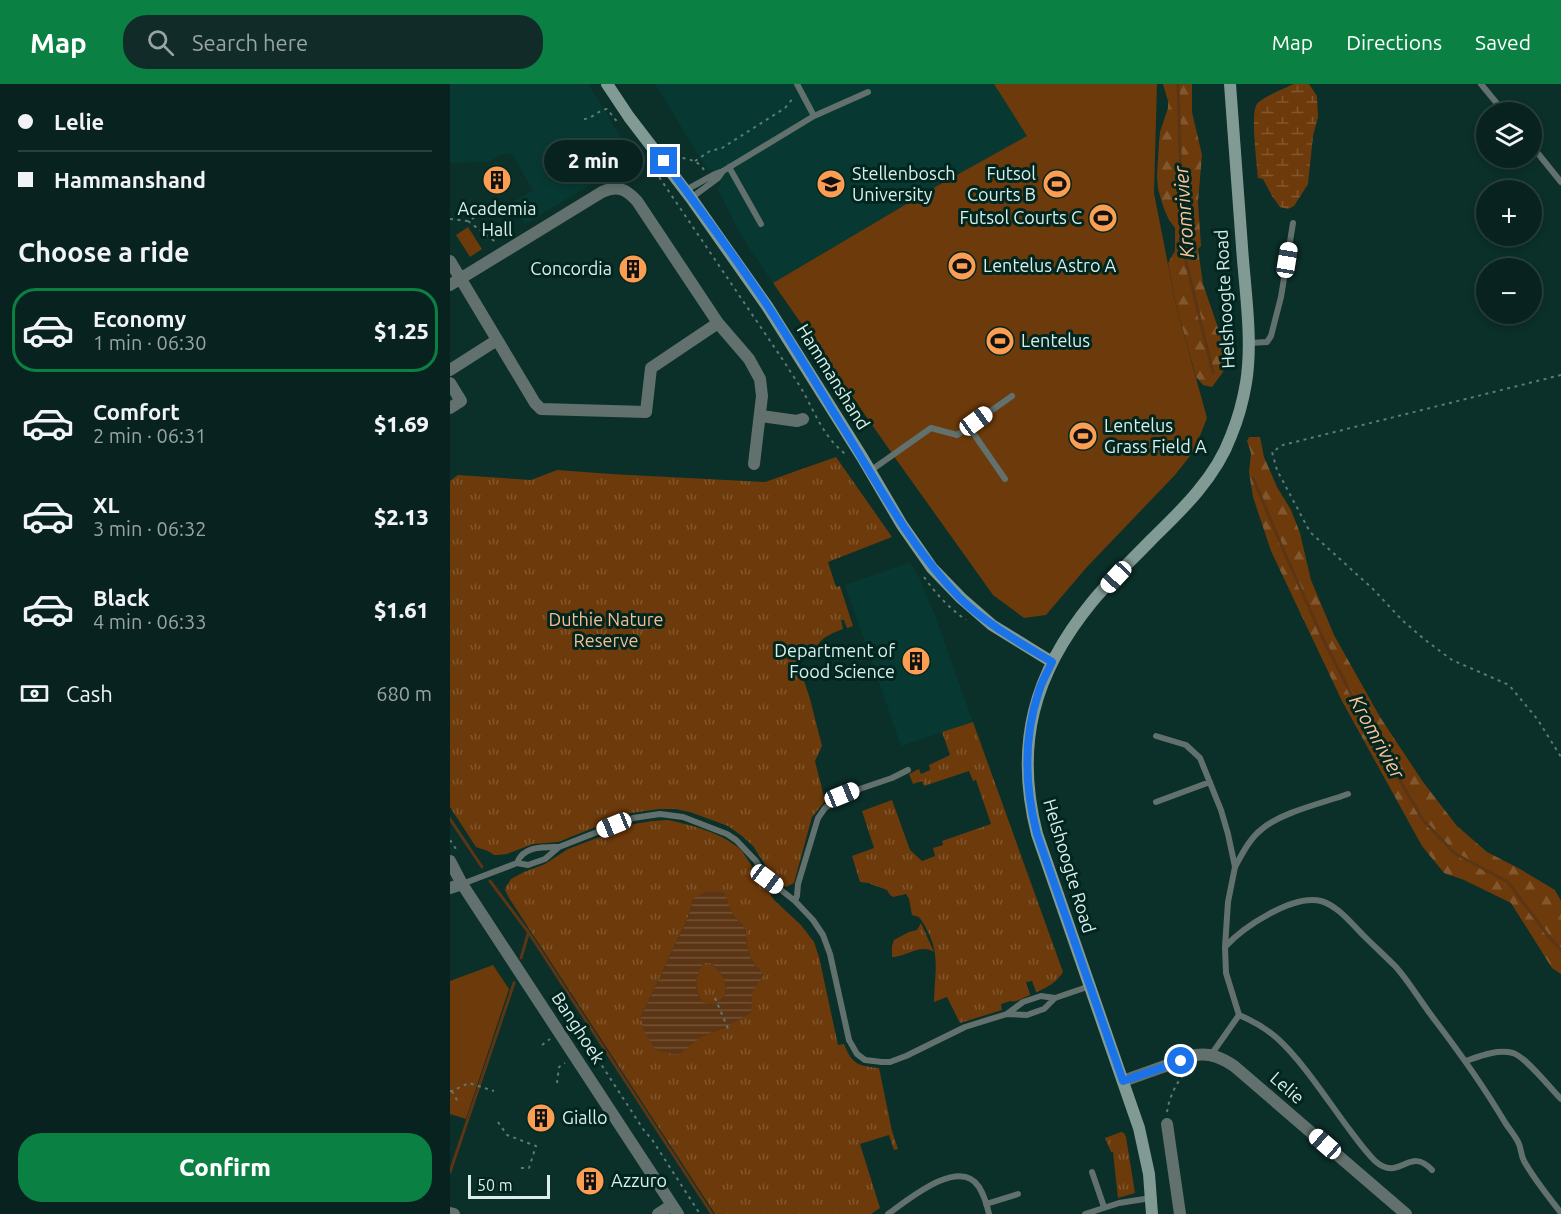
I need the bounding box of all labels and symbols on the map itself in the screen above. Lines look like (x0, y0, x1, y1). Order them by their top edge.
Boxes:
callout: 2 min (544, 140, 643, 182)
route end (650, 147, 677, 174)
place label: Stellenbosch University (852, 163, 956, 204)
place label: Futsol Courts B (967, 163, 1036, 204)
building icon: Academia Hall (481, 164, 513, 196)
water label: Kromrivier (1169, 164, 1198, 259)
school or university icon: Stellenbosch University (815, 168, 847, 200)
sports icon: Futsol Courts B (1041, 168, 1073, 200)
place label: Academia Hall (458, 198, 536, 239)
sports icon: Futsol Courts C (1087, 202, 1119, 234)
place label: Futsol Courts C (960, 207, 1082, 227)
street label: Helshoogte Road (1210, 229, 1238, 369)
car (1275, 241, 1299, 279)
sports icon: Lentelus Astro A (946, 250, 978, 282)
building icon: Concordia (617, 253, 649, 285)
place label: Lentelus Astro A (983, 255, 1117, 275)
place label: Concordia (530, 258, 612, 278)
street label: Hammanshand (793, 320, 874, 433)
sports icon: Lentelus (984, 325, 1016, 357)
place label: Lentelus (1021, 330, 1090, 350)
car (956, 403, 996, 439)
place label: Lentelus Grass Field A (1104, 415, 1207, 456)
sports icon: Lentelus Grass Field A (1067, 420, 1099, 452)
car (1097, 558, 1135, 596)
park label: Duthie Nature Reserve (549, 609, 663, 650)
place label: Department of Food Science (774, 640, 895, 681)
building icon: Department of Food Science (900, 645, 932, 677)
water label: Kromrivier (1345, 691, 1411, 784)
car (822, 780, 862, 810)
street label: Helshoogte Road (1040, 796, 1100, 935)
car (594, 810, 634, 840)
car (747, 861, 787, 897)
street label: Banghoek (548, 988, 609, 1067)
route start (1167, 1047, 1194, 1074)
street label: Lelie (1267, 1067, 1309, 1107)
building icon: Giallo (525, 1102, 557, 1134)
place label: Giallo (562, 1107, 608, 1127)
car (1306, 1125, 1344, 1163)
building icon: Azzuro (574, 1165, 606, 1197)
place label: Azzuro (611, 1170, 667, 1190)
scale bar (468, 1172, 550, 1200)

